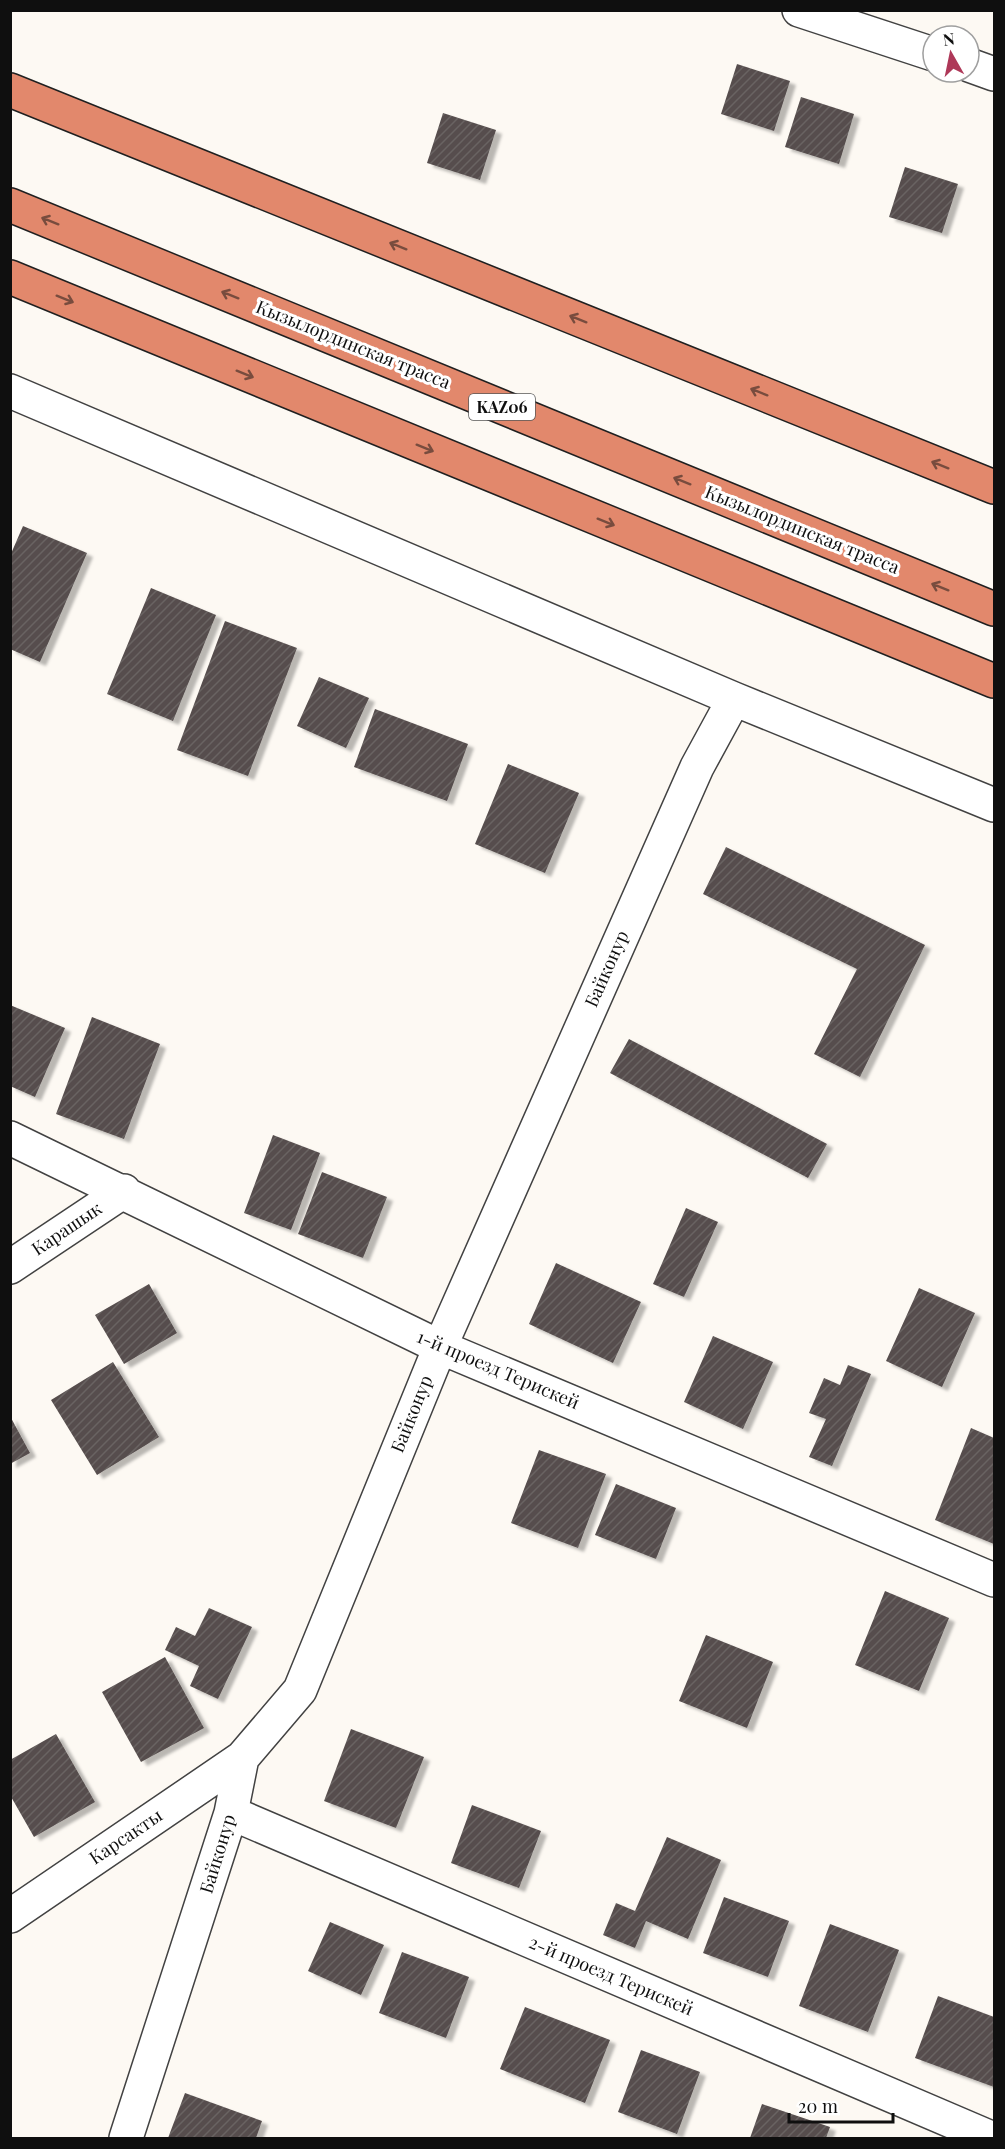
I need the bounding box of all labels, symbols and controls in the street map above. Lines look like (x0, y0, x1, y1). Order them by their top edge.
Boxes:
north arrow (921, 24, 981, 84)
text: N (941, 27, 956, 50)
one-way arrow (41, 215, 59, 226)
one-way arrow (389, 240, 407, 251)
one-way arrow (221, 289, 240, 300)
one-way arrow (55, 294, 73, 305)
street label: Кызылординская трасса (253, 294, 454, 394)
one-way arrow (570, 313, 588, 324)
one-way arrow (235, 369, 254, 380)
one-way arrow (751, 386, 769, 397)
road number: KАZ06 (469, 394, 535, 420)
one-way arrow (416, 443, 434, 454)
one-way arrow (931, 459, 950, 470)
one-way arrow (674, 475, 692, 486)
street label: Кызылординская трасса (702, 479, 903, 579)
one-way arrow (596, 517, 614, 528)
one-way arrow (932, 581, 950, 592)
street label: Байконур (579, 927, 634, 1011)
street label: Карашык (27, 1196, 106, 1260)
street label: 1-й проезд Терискей (413, 1324, 583, 1414)
street label: Байконур (385, 1371, 437, 1456)
street label: Карсакты (84, 1803, 167, 1869)
street label: Байконур (194, 1811, 240, 1896)
street label: 2-й проезд Терискей (525, 1930, 697, 2021)
scale bar (789, 2086, 892, 2124)
text: 20 m (798, 2094, 838, 2118)

